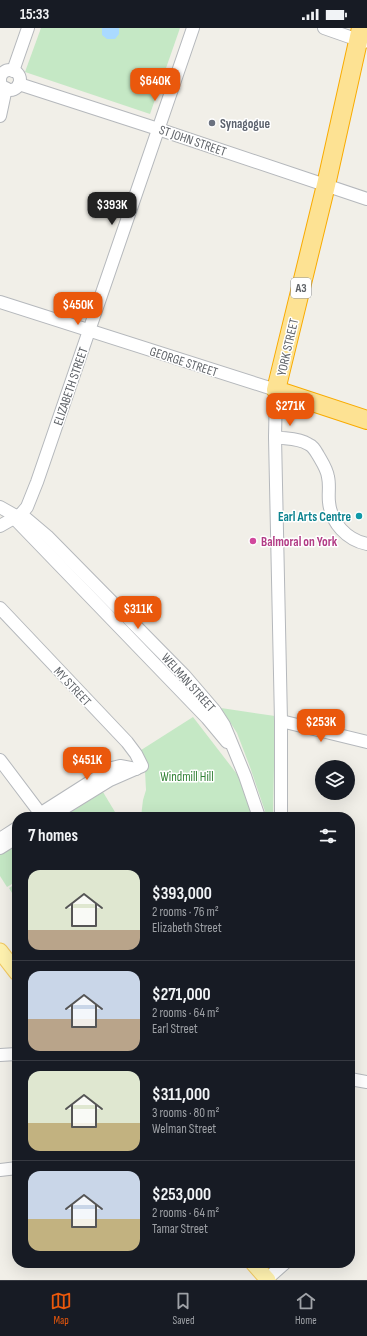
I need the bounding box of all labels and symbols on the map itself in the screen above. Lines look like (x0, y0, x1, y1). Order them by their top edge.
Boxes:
pin: $640K (127, 68, 183, 102)
place label: Synagogue (220, 116, 270, 132)
marker: Synagogue (207, 118, 217, 128)
street label: ST JOHN STREET (157, 122, 228, 160)
pin: $393K (84, 192, 140, 226)
road number: A3 (291, 278, 311, 298)
pin: $450K (50, 292, 106, 326)
street label: YORK STREET (274, 317, 302, 377)
street label: GEORGE STREET (148, 343, 220, 380)
street label: ELIZABETH STREET (50, 345, 92, 428)
pin: $271K (262, 393, 318, 427)
place label: Earl Arts Centre (278, 509, 351, 525)
marker: Earl Arts Centre (354, 511, 364, 521)
place label: Balmoral on York (261, 534, 338, 550)
marker: Balmoral on York (248, 536, 258, 546)
pin: $311K (110, 596, 166, 630)
street label: WELMAN STREET (158, 650, 219, 715)
street label: MY STREET (50, 664, 94, 710)
pin: $253K (293, 709, 349, 743)
pin: $451K (59, 747, 115, 781)
park label: Windmill Hill (160, 769, 214, 785)

